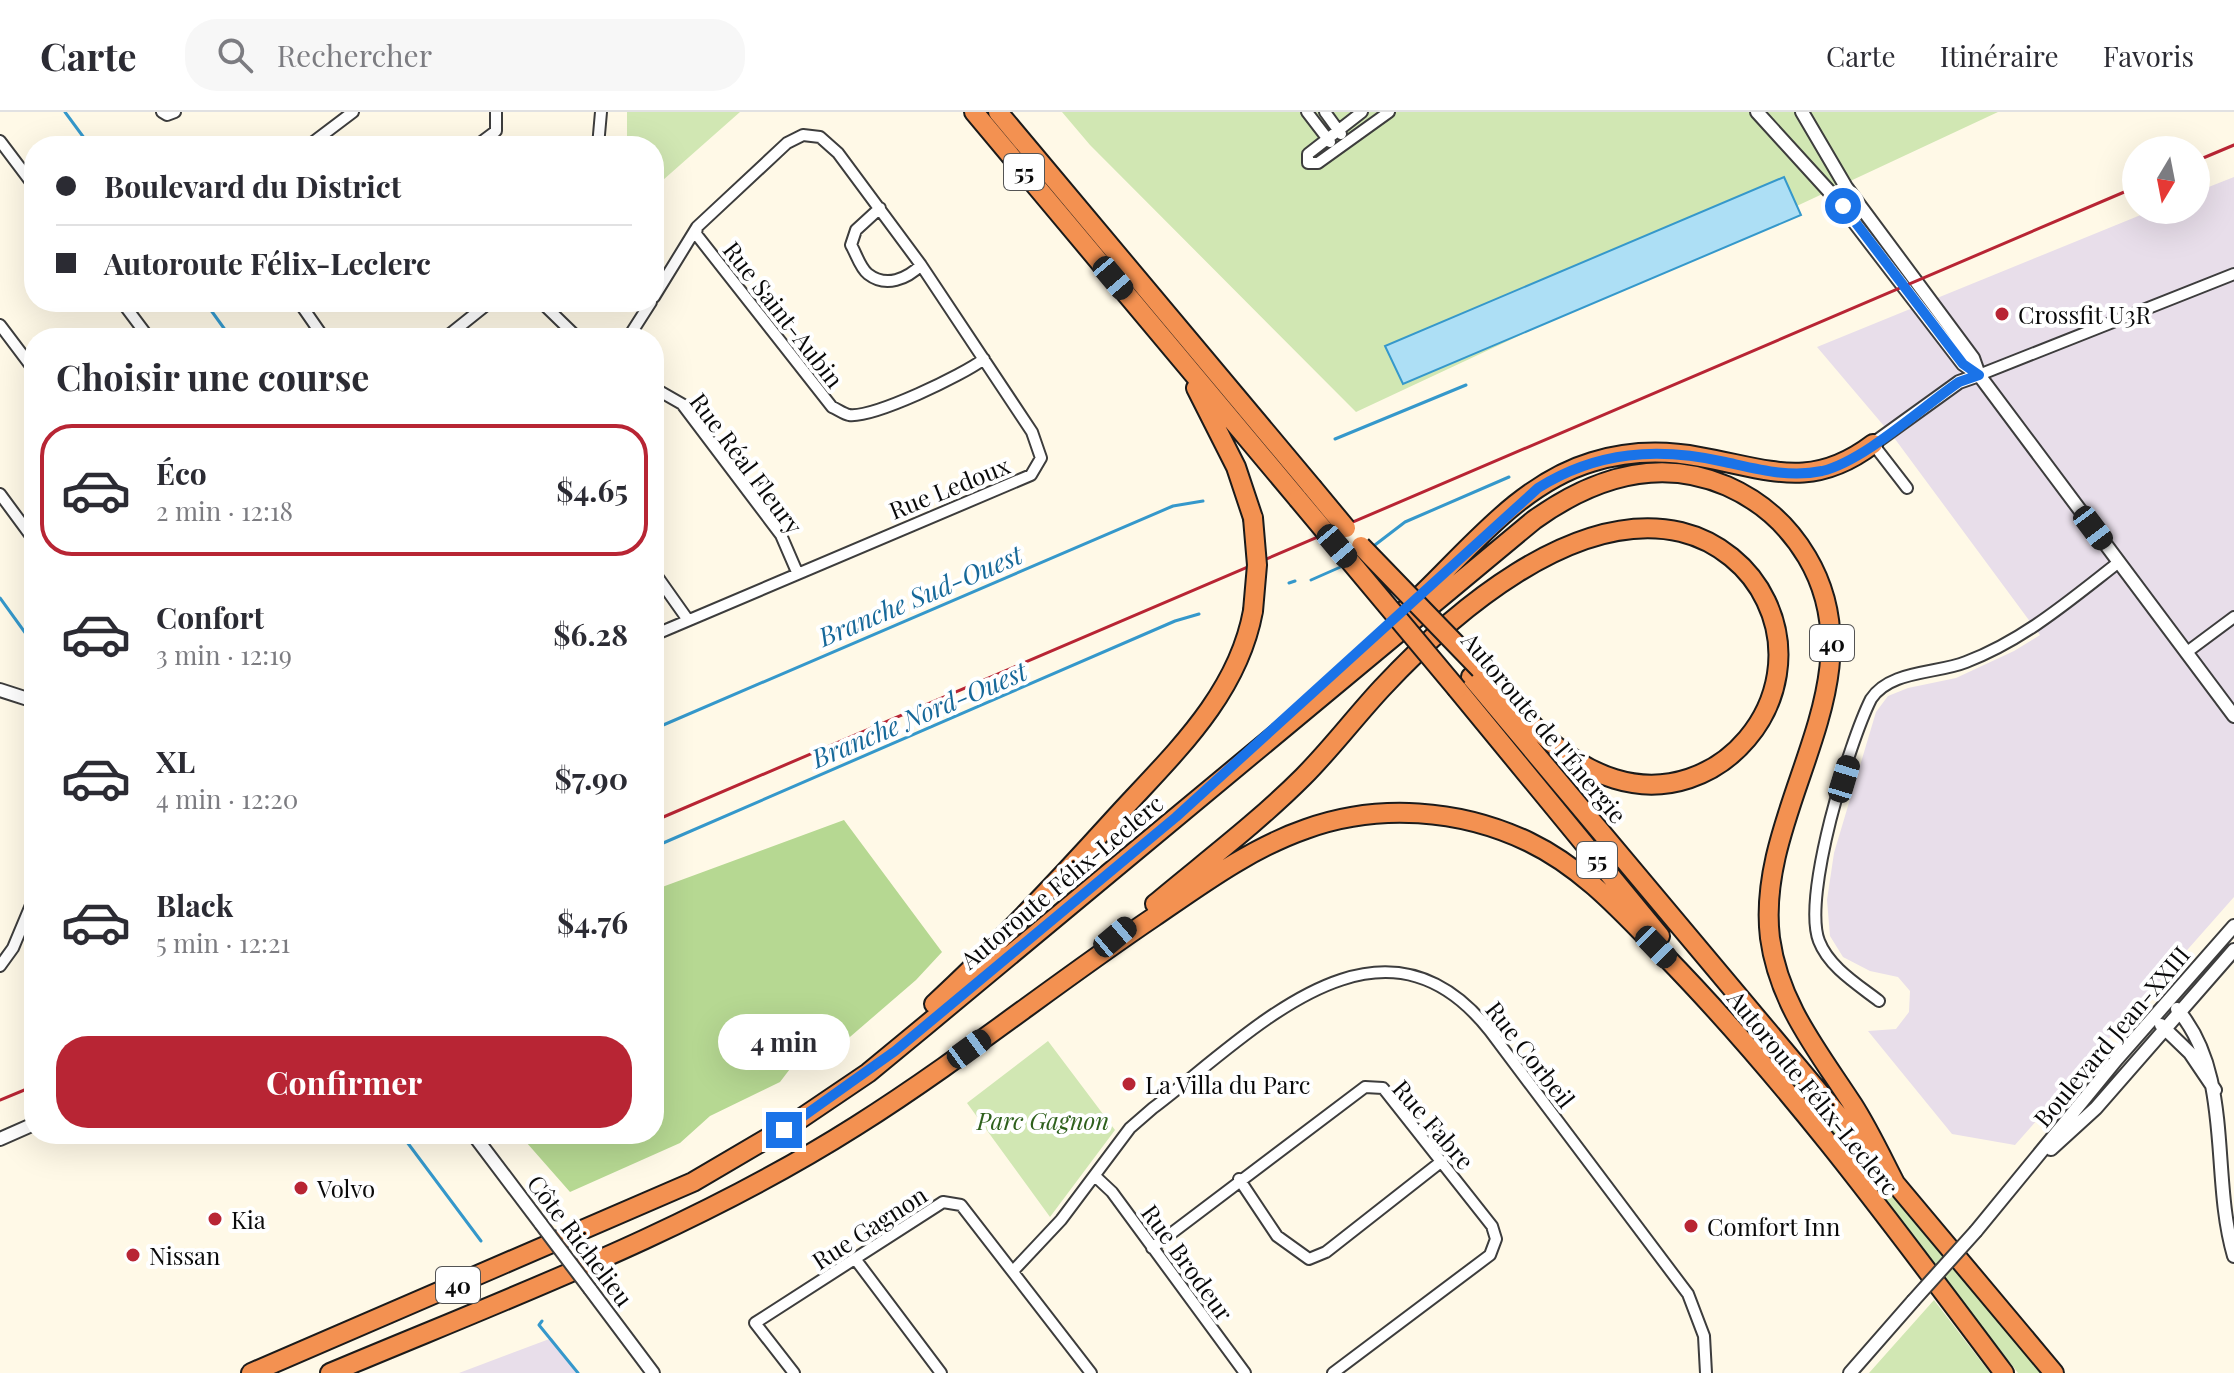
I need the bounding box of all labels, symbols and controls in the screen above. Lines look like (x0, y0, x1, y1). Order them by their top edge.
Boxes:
search box (185, 19, 745, 91)
text: Carte (40, 30, 137, 81)
icon: search (213, 33, 257, 77)
text: Rechercher (277, 35, 432, 75)
text: Carte (1826, 37, 1896, 74)
text: Itinéraire (1940, 37, 2059, 74)
text: Favoris (2103, 37, 2194, 74)
north arrow (2122, 136, 2210, 224)
map controls (2122, 136, 2210, 224)
road number: 55 (1004, 154, 1044, 190)
text: Boulevard du District (104, 166, 401, 206)
route start (1825, 188, 1861, 224)
street label: Rue Saint-Aubin (717, 234, 851, 394)
text: Autoroute Félix-Leclerc (104, 243, 431, 283)
car (1088, 252, 1138, 304)
place label: Crossfit U3R (2018, 298, 2151, 330)
marker: Crossfit U3R (1993, 305, 2011, 323)
text: Choisir une course (56, 352, 369, 400)
street label: Rue Réal Fleury (683, 386, 811, 540)
street label: Rue Ledoux (884, 448, 1015, 526)
text: Éco (156, 453, 207, 493)
icon: car (60, 454, 132, 526)
text: $4.65 (556, 470, 628, 510)
text: 2 min · 12:18 (156, 493, 293, 528)
car (2069, 502, 2117, 554)
car (1312, 520, 1362, 572)
water label: Branche Sud-Ouest (812, 536, 1029, 654)
text: Confort (156, 597, 264, 637)
icon: car (60, 598, 132, 670)
text: $6.28 (553, 614, 628, 654)
street label: Autoroute de l'Énergie (1455, 624, 1634, 829)
road number: 40 (1810, 625, 1854, 661)
text: 3 min · 12:19 (156, 637, 292, 672)
water label: Branche Nord-Ouest (805, 652, 1033, 776)
text: XL (156, 741, 195, 781)
icon: car (60, 742, 132, 814)
car (1826, 753, 1862, 805)
text: $7.90 (554, 758, 628, 798)
text: 4 min · 12:20 (156, 781, 298, 816)
street label: Autoroute Félix-Leclerc (952, 787, 1169, 976)
road number: 55 (1577, 842, 1617, 878)
text: Black (156, 885, 233, 925)
icon: car (60, 886, 132, 958)
text: $4.76 (557, 902, 628, 942)
car (1089, 912, 1141, 962)
car (1631, 921, 1681, 973)
text: 5 min · 12:21 (156, 925, 290, 960)
street label: Boulevard Jean-XXIII (2026, 939, 2196, 1133)
street label: Autoroute Félix-Leclerc (1721, 982, 1907, 1201)
street label: Rue Corbeil (1479, 994, 1583, 1114)
callout: 4 min (718, 1014, 850, 1070)
text: 4 min (750, 1024, 818, 1059)
car (943, 1025, 995, 1073)
button: Confirmer (56, 1036, 632, 1128)
place label: La Villa du Parc (1145, 1068, 1310, 1100)
street label: Rue Fabre (1386, 1072, 1482, 1176)
marker: La Villa du Parc (1120, 1075, 1138, 1093)
park label: Parc Gagnon (976, 1104, 1109, 1136)
route end (766, 1112, 802, 1148)
street label: Côte Richelieu (521, 1168, 641, 1312)
place label: Volvo (316, 1172, 375, 1204)
street label: Rue Gagnon (805, 1178, 933, 1276)
marker: Volvo (292, 1179, 310, 1197)
street label: Rue Brodeur (1135, 1197, 1241, 1327)
place label: Kia (231, 1203, 266, 1235)
marker: Kia (206, 1210, 224, 1228)
place label: Comfort Inn (1707, 1210, 1840, 1242)
marker: Comfort Inn (1682, 1217, 1700, 1235)
place label: Nissan (149, 1239, 220, 1271)
marker: Nissan (124, 1246, 142, 1264)
road number: 40 (436, 1267, 480, 1303)

